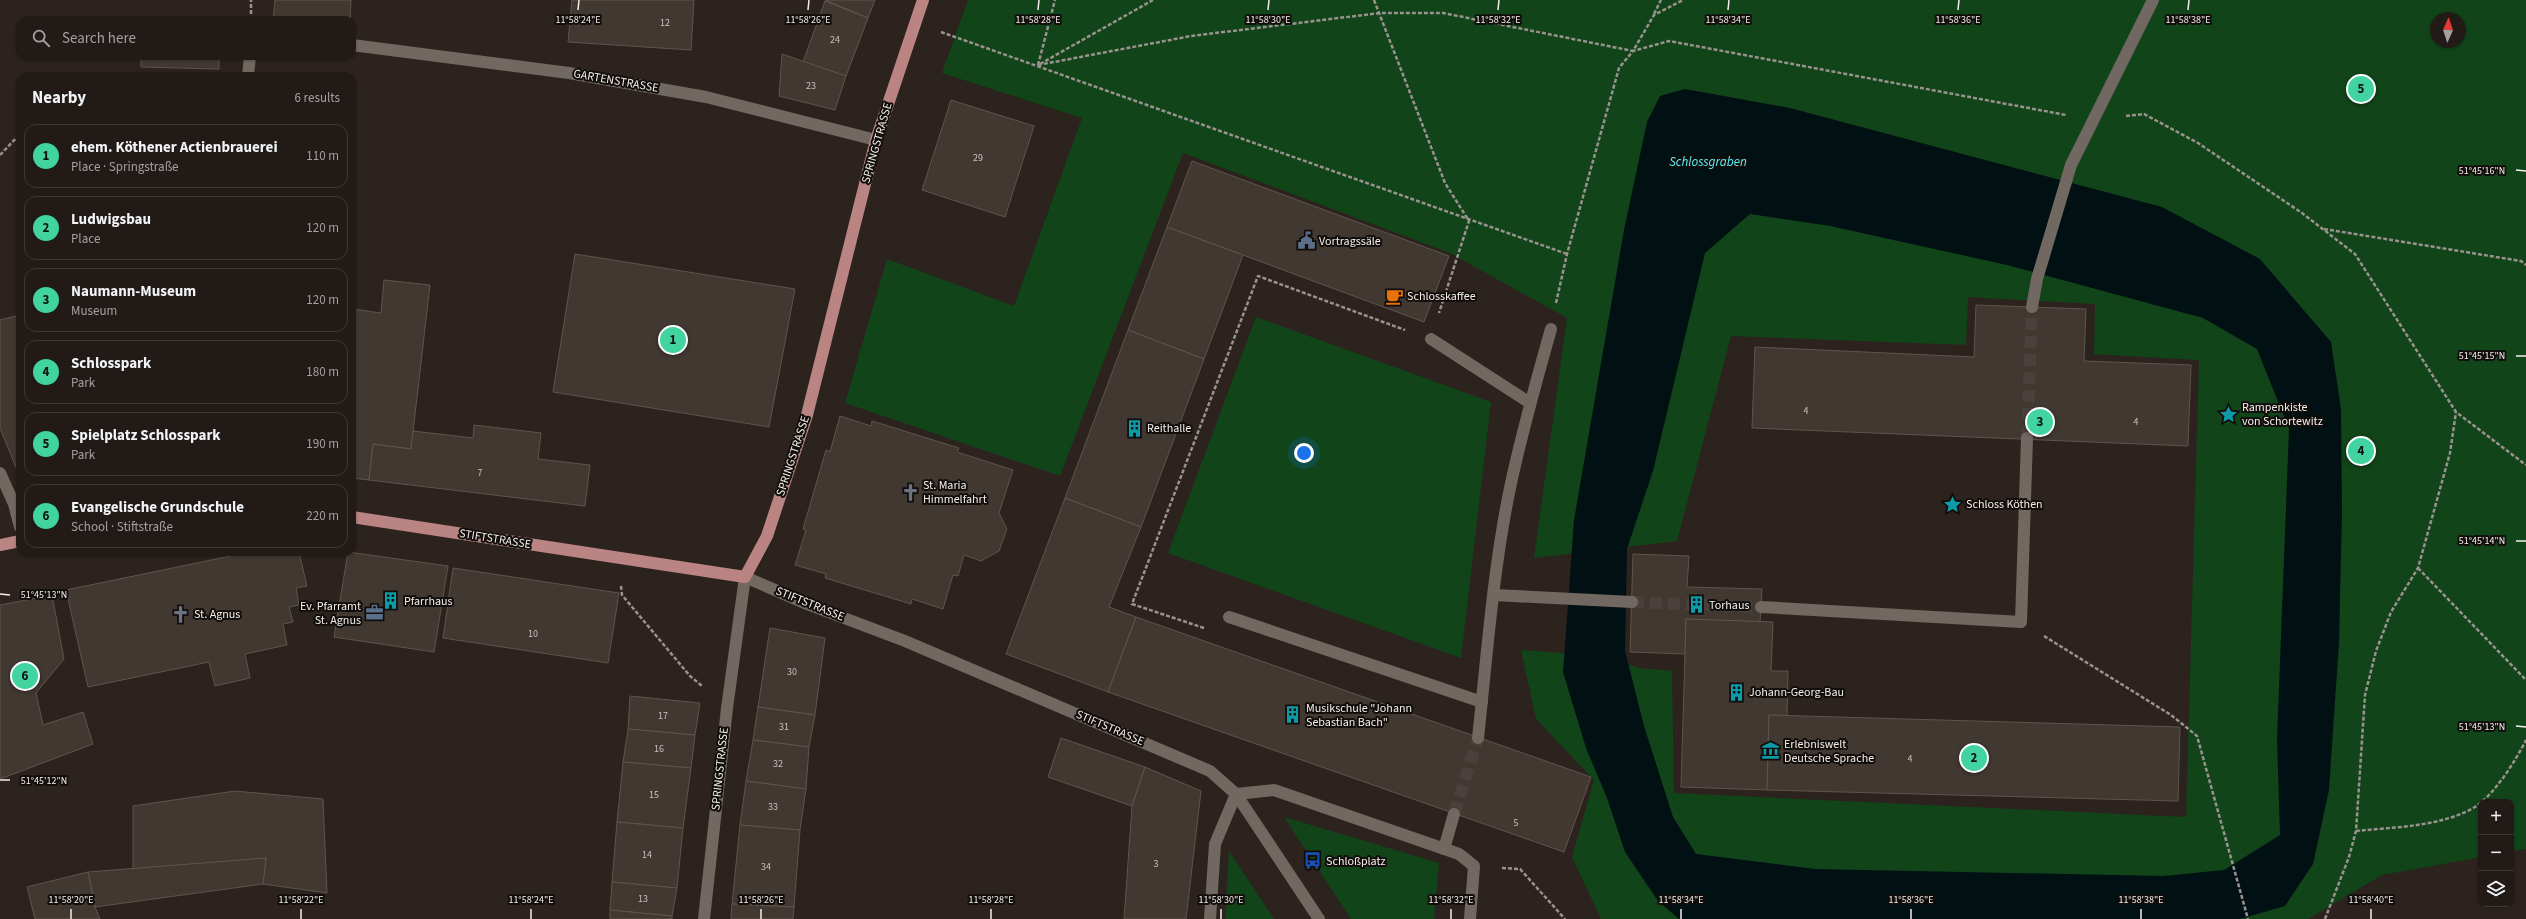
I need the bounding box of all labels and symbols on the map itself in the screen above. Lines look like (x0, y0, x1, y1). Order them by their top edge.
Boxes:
north arrow (2430, 12, 2466, 48)
text: 11°58'24"E (555, 13, 601, 27)
text: 11°58'26"E (785, 13, 831, 27)
text: 11°58'28"E (1015, 13, 1061, 27)
text: 11°58'30"E (1245, 13, 1291, 27)
text: 11°58'32"E (1475, 13, 1521, 27)
text: 11°58'34"E (1705, 13, 1751, 27)
text: 11°58'36"E (1935, 13, 1981, 27)
text: 11°58'38"E (2165, 13, 2211, 27)
house number: 12 (660, 16, 670, 30)
house number: 24 (830, 33, 840, 47)
street label: GARTENSTRASSE (572, 65, 660, 97)
pin: 5 (2348, 74, 2374, 104)
house number: 23 (806, 79, 816, 93)
street label: SPRINGSTRASSE (857, 101, 897, 185)
house number: 29 (973, 151, 983, 165)
water label: Schlossgraben (1669, 153, 1747, 171)
text: 51°45'16"N (2459, 164, 2505, 178)
public building icon: Vortragssäle (1296, 231, 1316, 251)
place label: Vortragssäle (1319, 233, 1381, 250)
cafe icon: Schlosskaffee (1384, 286, 1404, 306)
place label: Schlosskaffee (1407, 288, 1476, 305)
pin: 1 (660, 325, 686, 355)
text: 51°45'15"N (2459, 349, 2505, 363)
place label: Rampenkiste von Schortewitz (2242, 399, 2323, 430)
house number: 4 (1804, 404, 1809, 418)
place icon: Rampenkiste von Schortewitz (2219, 404, 2239, 424)
pin: 3 (2027, 407, 2053, 437)
street label: SPRINGSTRASSE (772, 414, 814, 498)
house number: 4 (2134, 415, 2139, 429)
building icon: Reithalle (1124, 418, 1144, 438)
place label: Reithalle (1147, 420, 1191, 437)
pin: 4 (2348, 436, 2374, 466)
your location (1294, 443, 1314, 463)
house number: 7 (478, 466, 483, 480)
place label: St. Maria Himmelfahrt (923, 477, 987, 508)
church icon: St. Maria Himmelfahrt (900, 482, 920, 502)
place icon: Schloss Köthen (1943, 494, 1963, 514)
place label: Schloss Köthen (1966, 496, 2043, 513)
street label: STIFTSTRASSE (458, 525, 532, 553)
text: 51°45'14"N (2459, 534, 2505, 548)
street label: STIFTSTRASSE (773, 583, 847, 625)
text: 51°45'13"N (21, 588, 67, 602)
building icon: Pfarrhaus (381, 591, 401, 611)
place label: Pfarrhaus (404, 593, 453, 610)
building icon: Torhaus (1686, 595, 1706, 615)
place label: Torhaus (1709, 597, 1749, 614)
place label: Ev. Pfarramt St. Agnus (300, 598, 361, 629)
office icon: Ev. Pfarramt St. Agnus (364, 603, 384, 623)
church icon: St. Agnus (171, 604, 191, 624)
place label: St. Agnus (194, 606, 240, 623)
house number: 10 (528, 627, 538, 641)
pin: 6 (12, 661, 38, 691)
house number: 30 (787, 665, 797, 679)
building icon: Johann-Georg-Bau (1726, 682, 1746, 702)
place label: Johann-Georg-Bau (1749, 684, 1844, 701)
place label: Musikschule "Johann Sebastian Bach" (1306, 700, 1412, 731)
building icon: Musikschule "Johann Sebastian Bach" (1283, 705, 1303, 725)
street label: STIFTSTRASSE (1073, 706, 1147, 750)
house number: 17 (658, 709, 668, 723)
house number: 31 (779, 720, 789, 734)
text: 51°45'13"N (2459, 720, 2505, 734)
street label: SPRINGSTRASSE (707, 727, 733, 811)
place label: Erlebniswelt Deutsche Sprache (1784, 736, 1874, 767)
museum icon: Erlebniswelt Deutsche Sprache (1761, 741, 1781, 761)
house number: 16 (654, 742, 664, 756)
pin: 2 (1961, 743, 1987, 773)
house number: 4 (1908, 752, 1913, 766)
house number: 32 (773, 757, 783, 771)
text: 51°45'12"N (21, 774, 67, 788)
house number: 15 (649, 788, 659, 802)
house number: 33 (768, 800, 778, 814)
house number: 5 (1514, 816, 1519, 830)
house number: 14 (642, 848, 652, 862)
bus stop icon: Schloßplatz (1303, 851, 1323, 871)
place label: Schloßplatz (1326, 853, 1386, 870)
house number: 3 (1154, 857, 1159, 871)
house number: 34 (761, 860, 771, 874)
house number: 13 (638, 892, 648, 906)
text: 11°58'20"E (48, 893, 94, 907)
text: 11°58'22"E (278, 893, 324, 907)
text: 11°58'24"E (508, 893, 554, 907)
text: 11°58'26"E (738, 893, 784, 907)
text: 11°58'28"E (968, 893, 1014, 907)
text: 11°58'30"E (1198, 893, 1244, 907)
text: 11°58'32"E (1428, 893, 1474, 907)
text: 11°58'34"E (1658, 893, 1704, 907)
text: 11°58'36"E (1888, 893, 1934, 907)
text: 11°58'38"E (2118, 893, 2164, 907)
text: 11°58'40"E (2348, 893, 2394, 907)

